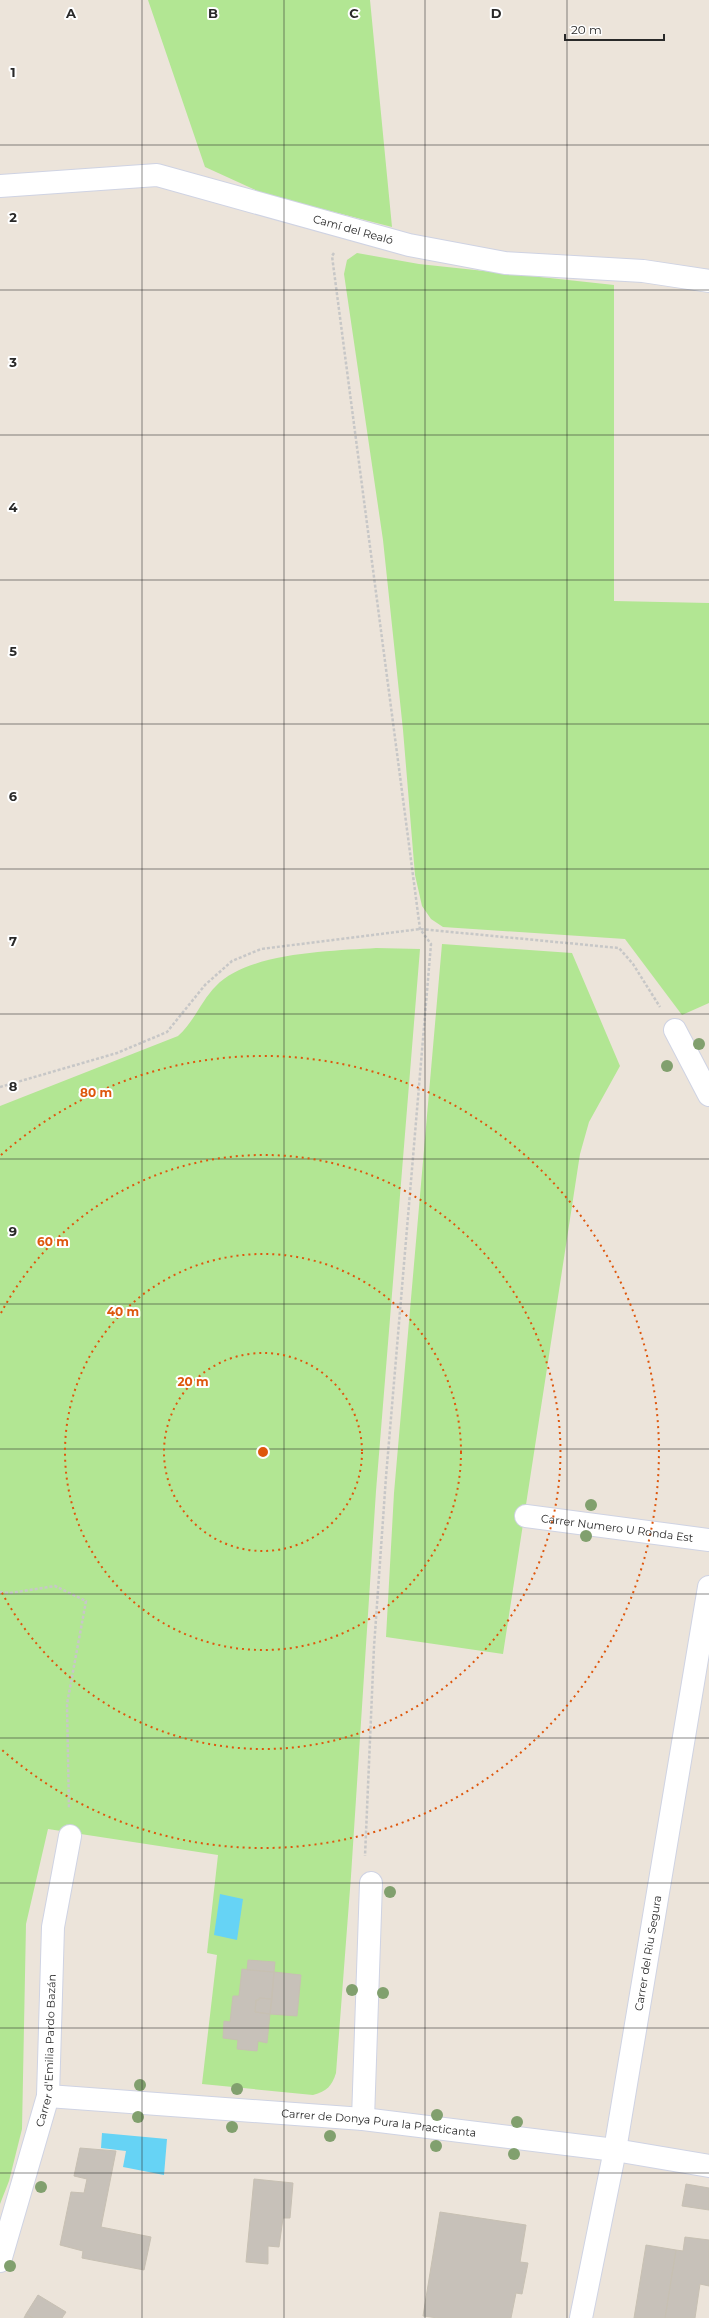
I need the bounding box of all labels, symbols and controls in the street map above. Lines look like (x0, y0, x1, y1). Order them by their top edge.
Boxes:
text: A (65, 5, 77, 21)
text: B (208, 5, 218, 21)
text: C (349, 5, 359, 21)
text: D (491, 5, 502, 21)
scale bar (565, 16, 664, 42)
text: 20 m (571, 22, 602, 37)
text: 1 (10, 64, 16, 80)
text: 2 (9, 209, 17, 225)
street label: Camí del Realó (312, 212, 395, 247)
text: 3 (8, 354, 17, 370)
text: 4 (9, 499, 18, 515)
text: 5 (9, 643, 17, 659)
text: 6 (9, 788, 18, 804)
text: 7 (9, 933, 17, 949)
text: 8 (9, 1078, 18, 1094)
text: 80 m (80, 1085, 112, 1100)
text: 9 (9, 1223, 17, 1239)
text: 60 m (37, 1234, 69, 1249)
text: 40 m (107, 1304, 139, 1319)
text: 20 m (177, 1374, 209, 1389)
centre of rings (256, 1445, 270, 1459)
street label: Carrer Numero U Ronda Est (540, 1511, 695, 1545)
street label: Carrer del Riu Segura (631, 1894, 664, 2012)
street label: Carrer d'Emilia Pardo Bazán (32, 1974, 59, 2129)
street label: Carrer de Donya Pura la Practicanta (281, 2106, 477, 2140)

